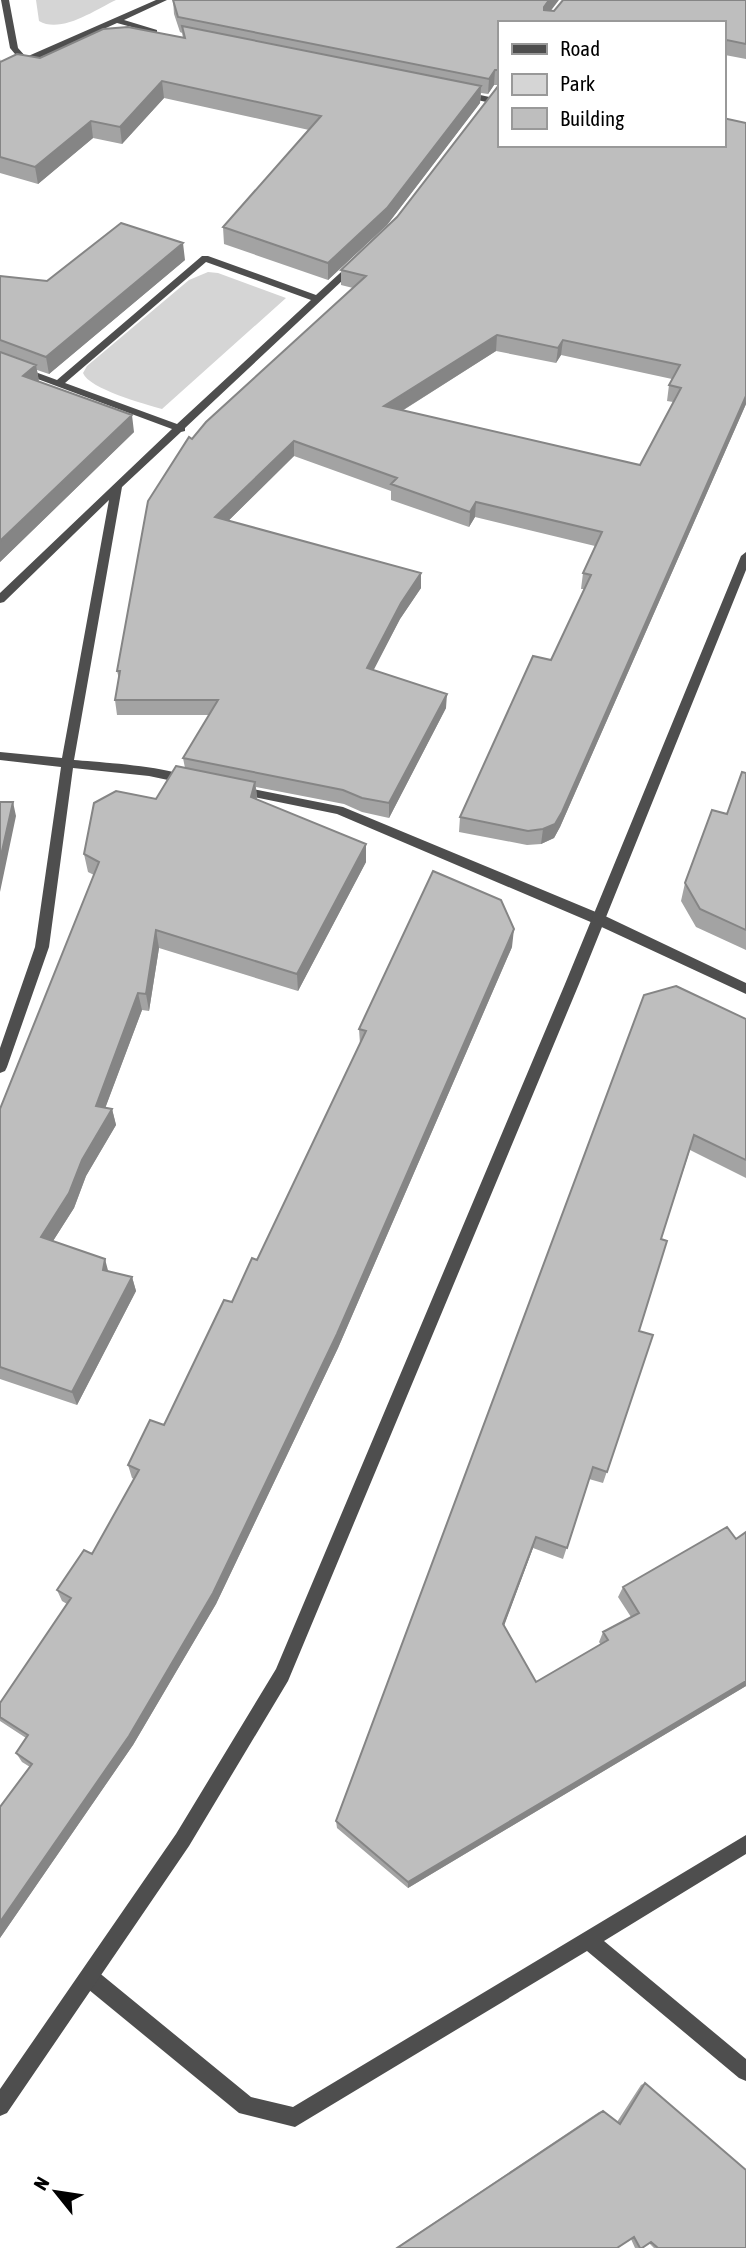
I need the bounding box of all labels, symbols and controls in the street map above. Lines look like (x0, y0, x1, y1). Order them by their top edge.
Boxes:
legend (498, 21, 725, 147)
text: Road (560, 36, 600, 60)
text: Park (560, 71, 595, 95)
text: Building (560, 106, 624, 130)
north arrow (21, 2157, 91, 2227)
text: N (29, 2173, 54, 2194)

